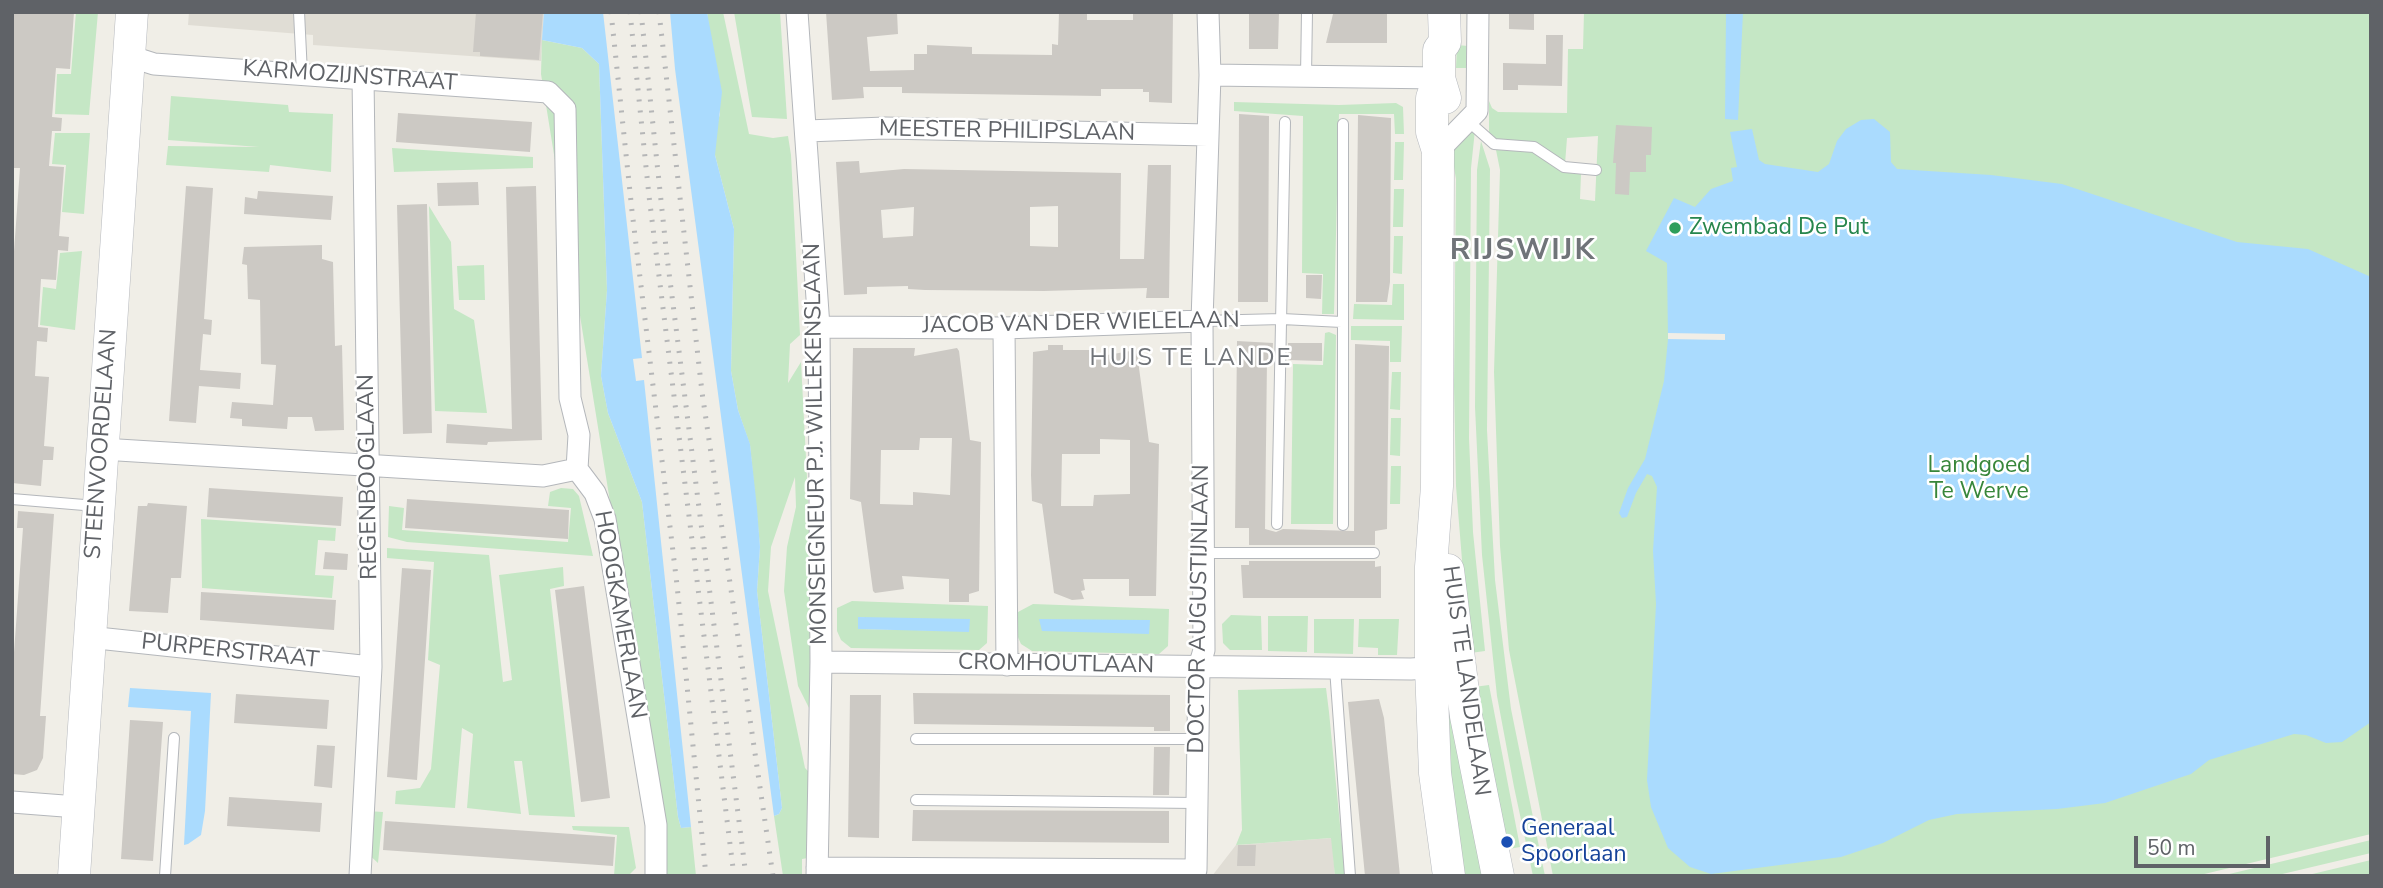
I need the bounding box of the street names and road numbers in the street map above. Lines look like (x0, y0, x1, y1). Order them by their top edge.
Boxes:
street label: KARMOZIJNSTRAAT (242, 56, 458, 98)
street label: MEESTER PHILIPSLAAN (879, 116, 1135, 148)
street label: MONSEIGNEUR P.J. WILLEKENSLAAN (800, 243, 834, 645)
street label: JACOB VAN DER WIELELAAN (922, 307, 1240, 341)
street label: STEENVOORDELAAN (80, 328, 124, 560)
street label: REGENBOOGLAAN (353, 374, 385, 580)
street label: DOCTOR AUGUSTIJNLAAN (1184, 464, 1216, 754)
street label: HOOGKAMERLAAN (587, 509, 651, 721)
street label: HUIS TE LANDELAAN (1435, 564, 1495, 798)
street label: PURPERSTRAAT (140, 629, 320, 675)
street label: CROMHOUTLAAN (958, 649, 1154, 681)

